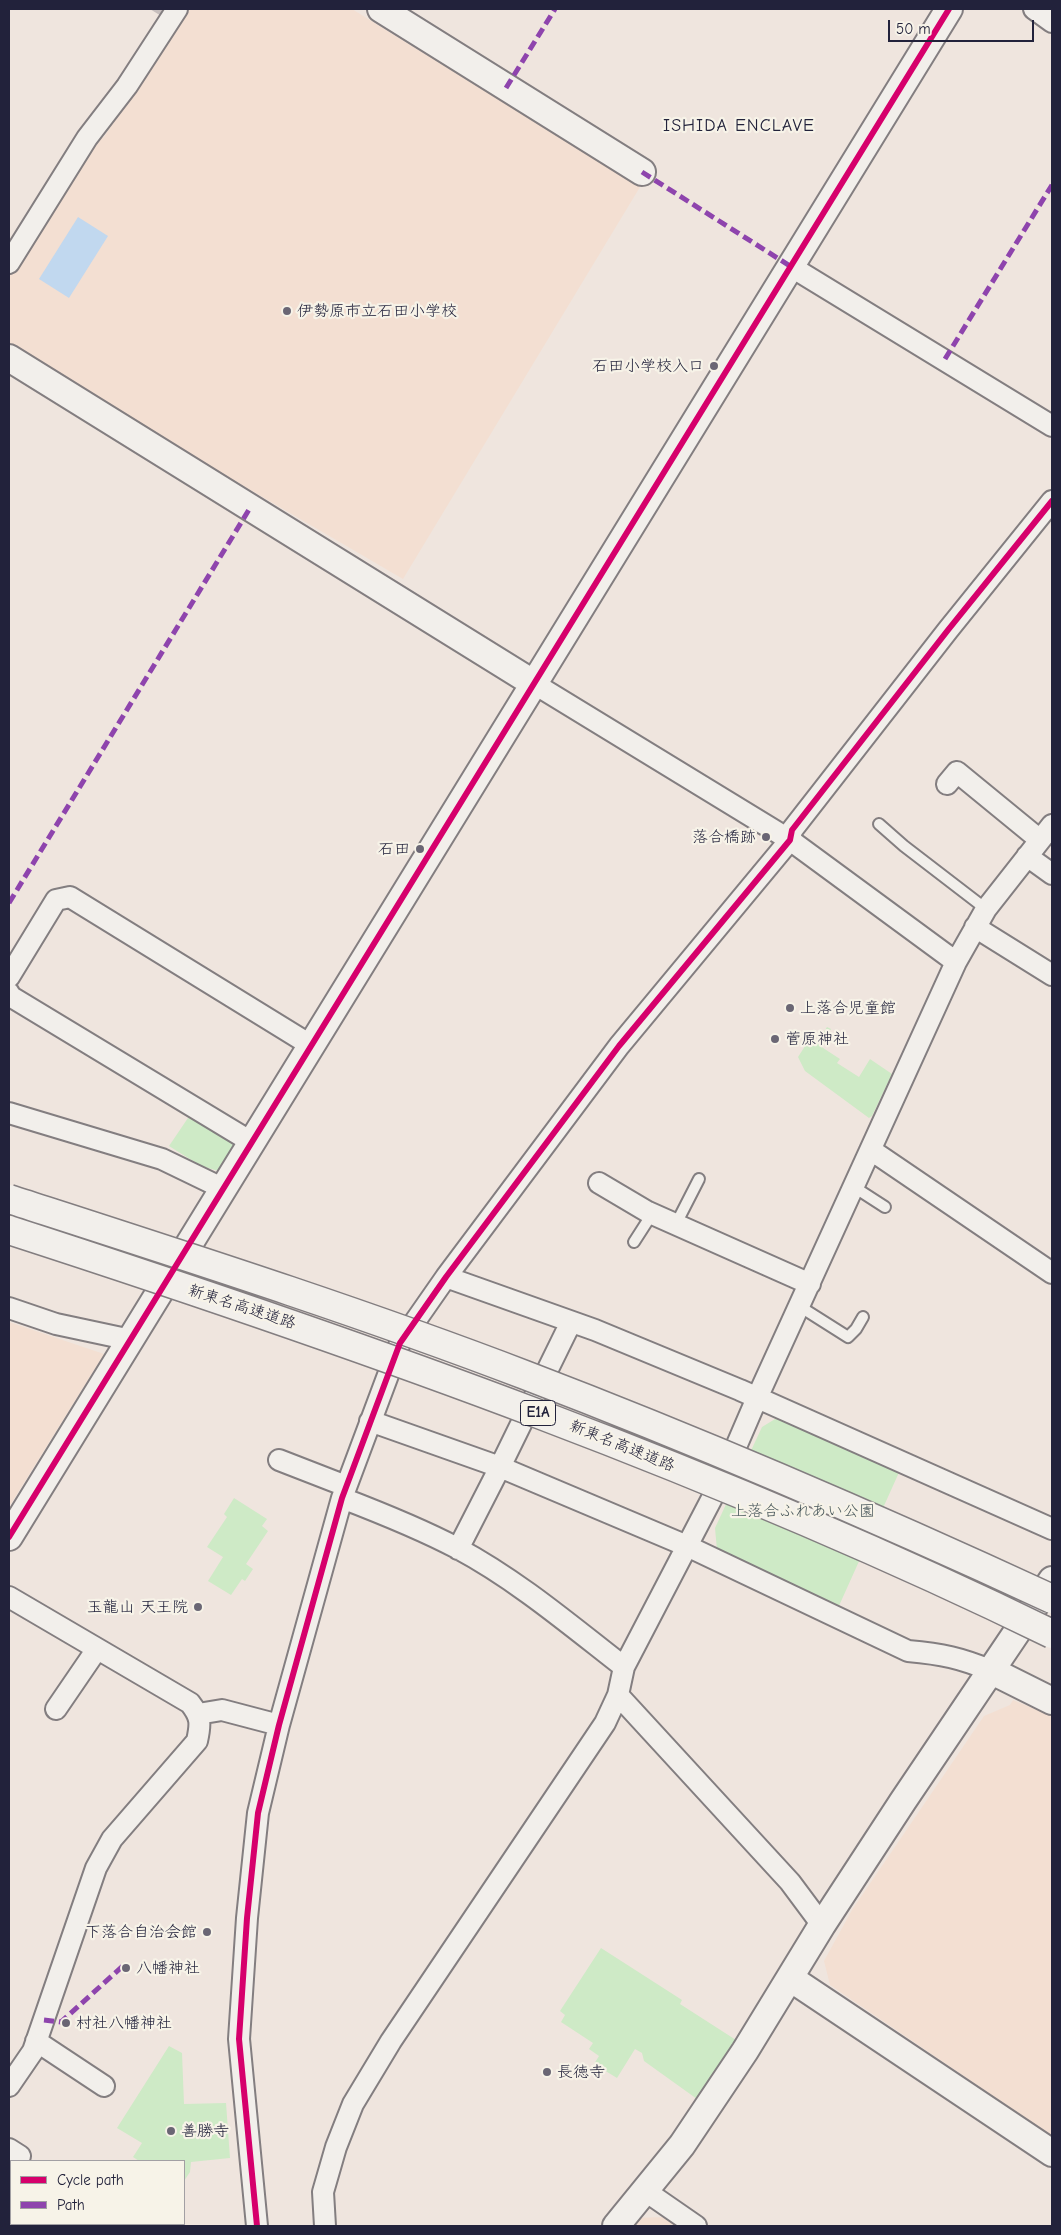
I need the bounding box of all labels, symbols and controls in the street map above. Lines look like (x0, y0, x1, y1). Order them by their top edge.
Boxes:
scale bar (891, 10, 1037, 42)
text: 50 m (896, 20, 931, 38)
district label: ISHIDA ENCLAVE (661, 115, 817, 137)
place label: 伊勢原市立石田小学校 (297, 301, 457, 321)
marker: 伊勢原市立石田小学校 (281, 305, 293, 317)
place label: 石田小学校入口 (592, 356, 704, 376)
marker: 石田小学校入口 (708, 360, 720, 372)
place label: 落合橋跡 (692, 827, 756, 847)
marker: 落合橋跡 (760, 831, 772, 843)
place label: 石田 (378, 839, 410, 859)
marker: 石田 (414, 843, 426, 855)
place label: 上落合児童館 (800, 998, 896, 1018)
marker: 上落合児童館 (784, 1002, 796, 1014)
place label: 菅原神社 (785, 1029, 849, 1049)
marker: 菅原神社 (769, 1033, 781, 1045)
street label: 新東名高速道路 (186, 1281, 298, 1333)
road number: E1A (520, 1400, 556, 1426)
street label: 新東名高速道路 (566, 1416, 678, 1476)
park label: 上落合ふれあい公園 (731, 1501, 875, 1521)
place label: 玉龍山 天王院 (87, 1597, 188, 1617)
marker: 玉龍山 天王院 (192, 1601, 204, 1613)
place label: 下落合自治会館 (85, 1922, 197, 1942)
marker: 下落合自治会館 (201, 1926, 213, 1938)
place label: 八幡神社 (136, 1958, 200, 1978)
marker: 八幡神社 (120, 1962, 132, 1974)
place label: 村社八幡神社 (76, 2013, 172, 2033)
marker: 村社八幡神社 (60, 2017, 72, 2029)
place label: 長徳寺 (557, 2062, 605, 2082)
marker: 長徳寺 (541, 2066, 553, 2078)
place label: 善勝寺 (181, 2121, 229, 2141)
marker: 善勝寺 (165, 2125, 177, 2137)
legend (10, 2160, 185, 2225)
text: Cycle path (57, 2171, 124, 2189)
text: Path (57, 2196, 85, 2214)

